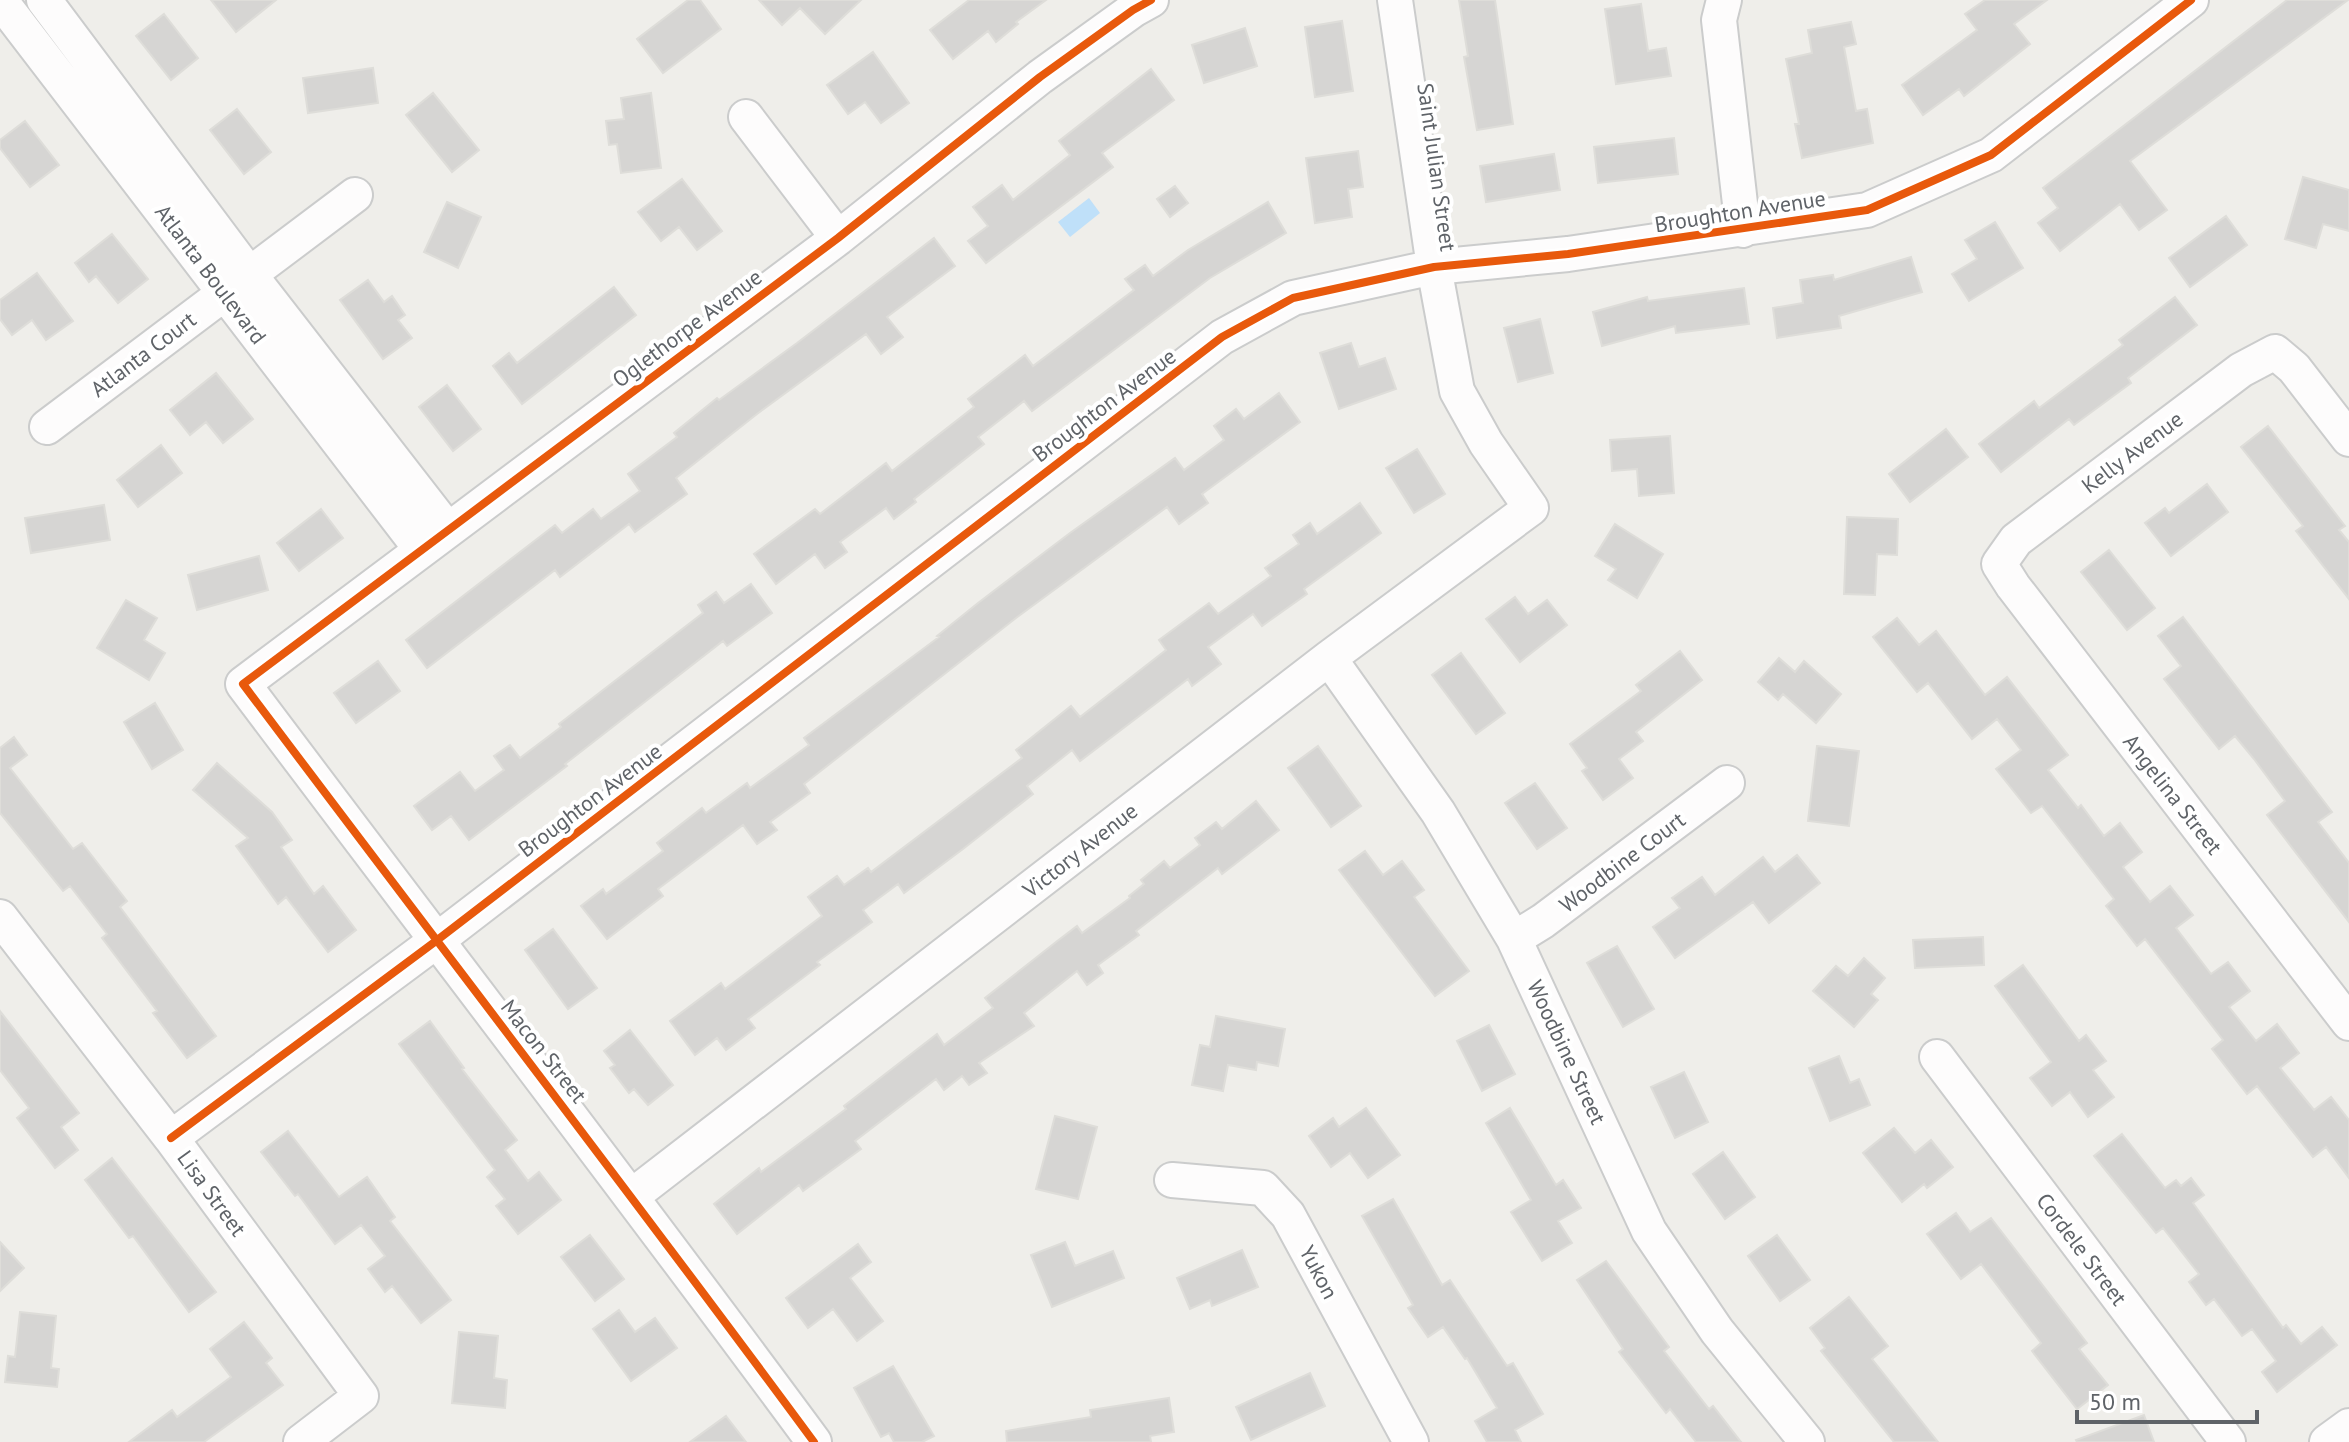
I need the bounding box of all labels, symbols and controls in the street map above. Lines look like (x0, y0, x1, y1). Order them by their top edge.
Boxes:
street label: Saint Julian Street (1411, 81, 1463, 253)
street label: Broughton Avenue (1652, 184, 1828, 238)
street label: Atlanta Boulevard (149, 198, 273, 350)
street label: Oglethorpe Avenue (607, 263, 767, 393)
street label: Atlanta Court (85, 305, 202, 403)
street label: Broughton Avenue (1027, 342, 1181, 468)
street label: Kelly Avenue (2076, 405, 2188, 499)
street label: Angelina Street (2117, 728, 2229, 860)
street label: Broughton Avenue (513, 737, 667, 863)
street label: Victory Avenue (1016, 796, 1143, 904)
street label: Woodbine Court (1553, 805, 1691, 919)
street label: Woodbine Street (1521, 975, 1613, 1129)
street label: Macon Street (495, 994, 593, 1109)
street label: Lisa Street (171, 1145, 253, 1242)
street label: Cordele Street (2031, 1187, 2134, 1311)
street label: Yukon (1293, 1240, 1345, 1304)
scale bar (2077, 1374, 2257, 1424)
text: 50 m (2089, 1386, 2141, 1417)

